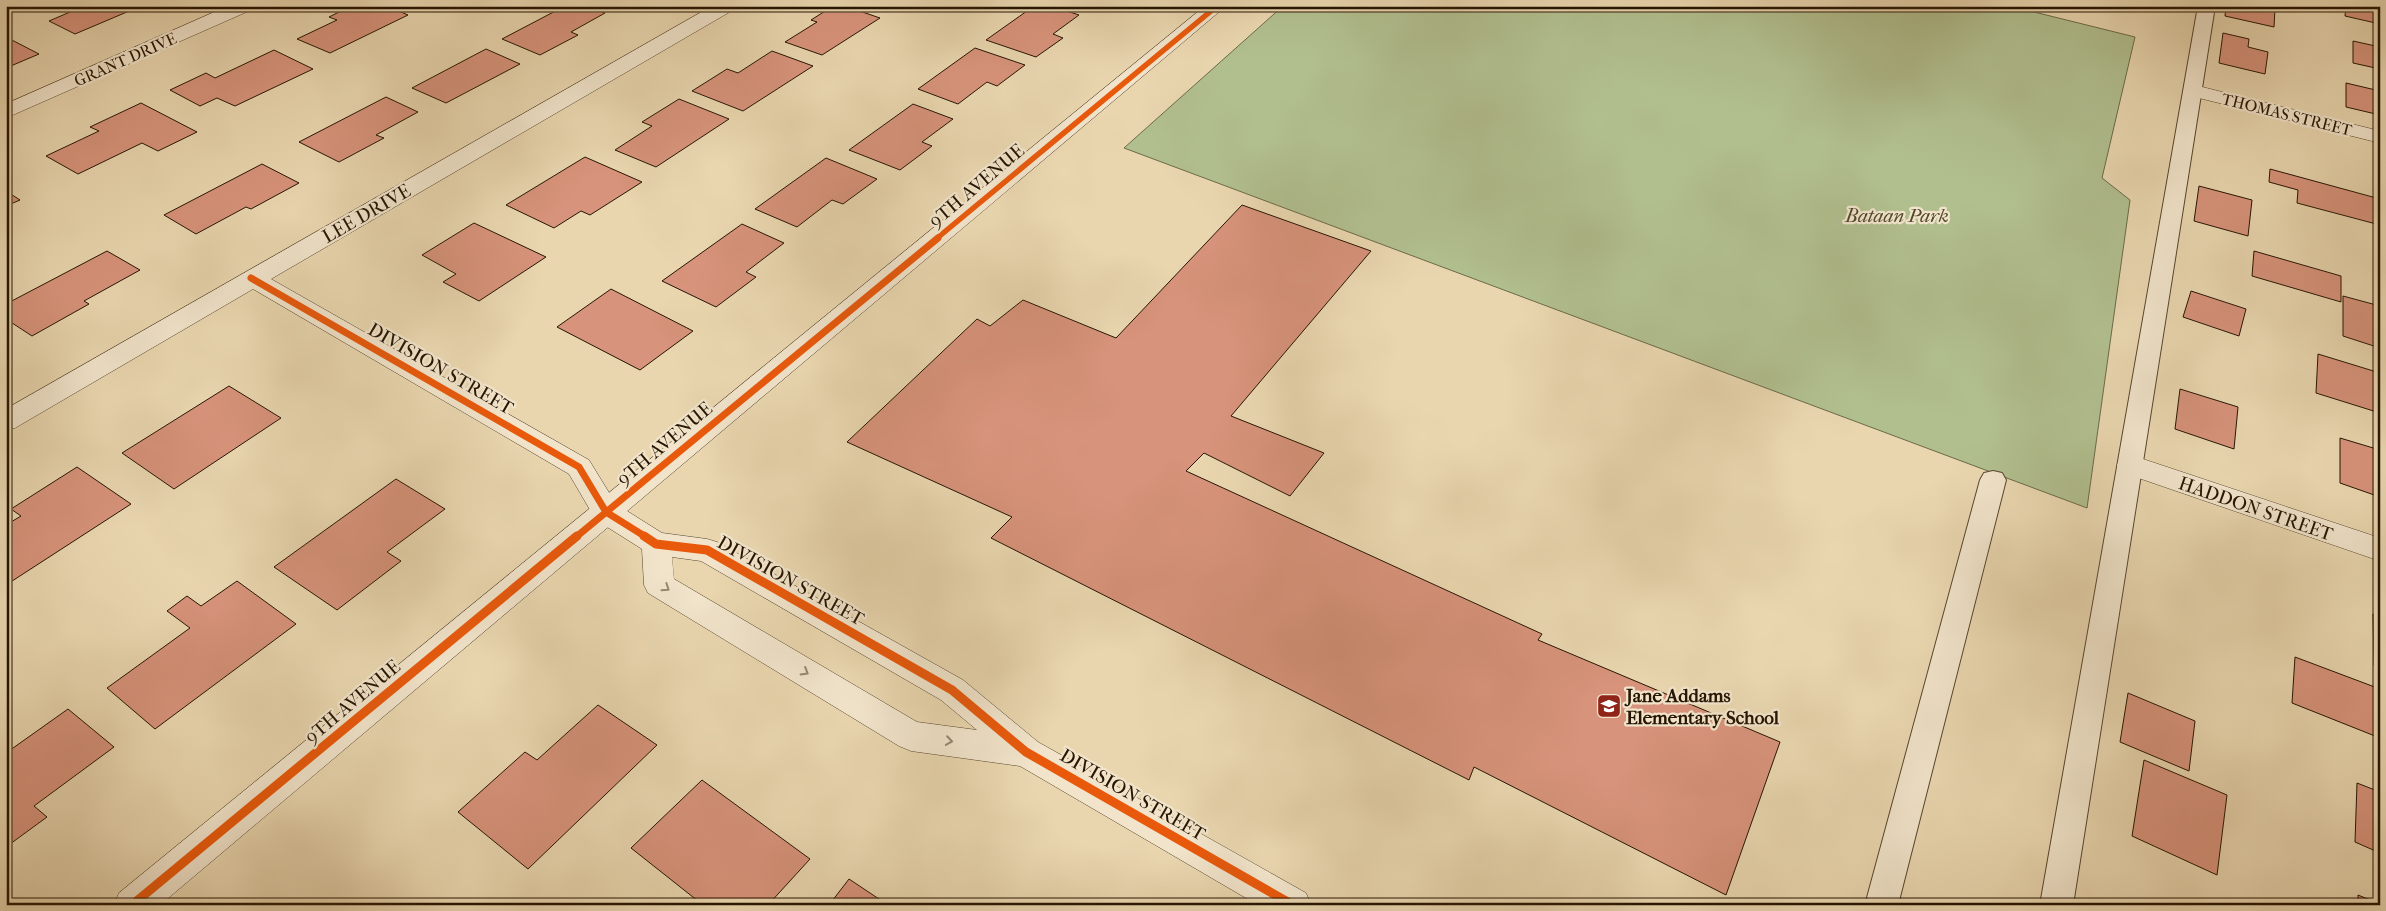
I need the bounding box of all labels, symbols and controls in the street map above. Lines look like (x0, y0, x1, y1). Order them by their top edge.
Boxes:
street label: GRANT DRIVE (71, 28, 179, 90)
street label: THOMAS STREET (2220, 89, 2354, 140)
street label: 9TH AVENUE (924, 139, 1029, 232)
street label: LEE DRIVE (318, 180, 415, 248)
park label: Bataan Park (1844, 205, 1949, 227)
street label: DIVISION STREET (364, 318, 517, 420)
street label: 9TH AVENUE (612, 397, 717, 490)
street label: HADDON STREET (2176, 472, 2336, 546)
street label: DIVISION STREET (713, 531, 868, 630)
one-way arrow (661, 582, 670, 592)
street label: 9TH AVENUE (300, 655, 405, 748)
one-way arrow (800, 666, 809, 676)
place label: Jane Addams Elementary School (1624, 685, 1780, 729)
school or university icon: Jane Addams Elementary School (1596, 693, 1622, 719)
one-way arrow (946, 735, 954, 746)
street label: DIVISION STREET (1056, 744, 1209, 846)

